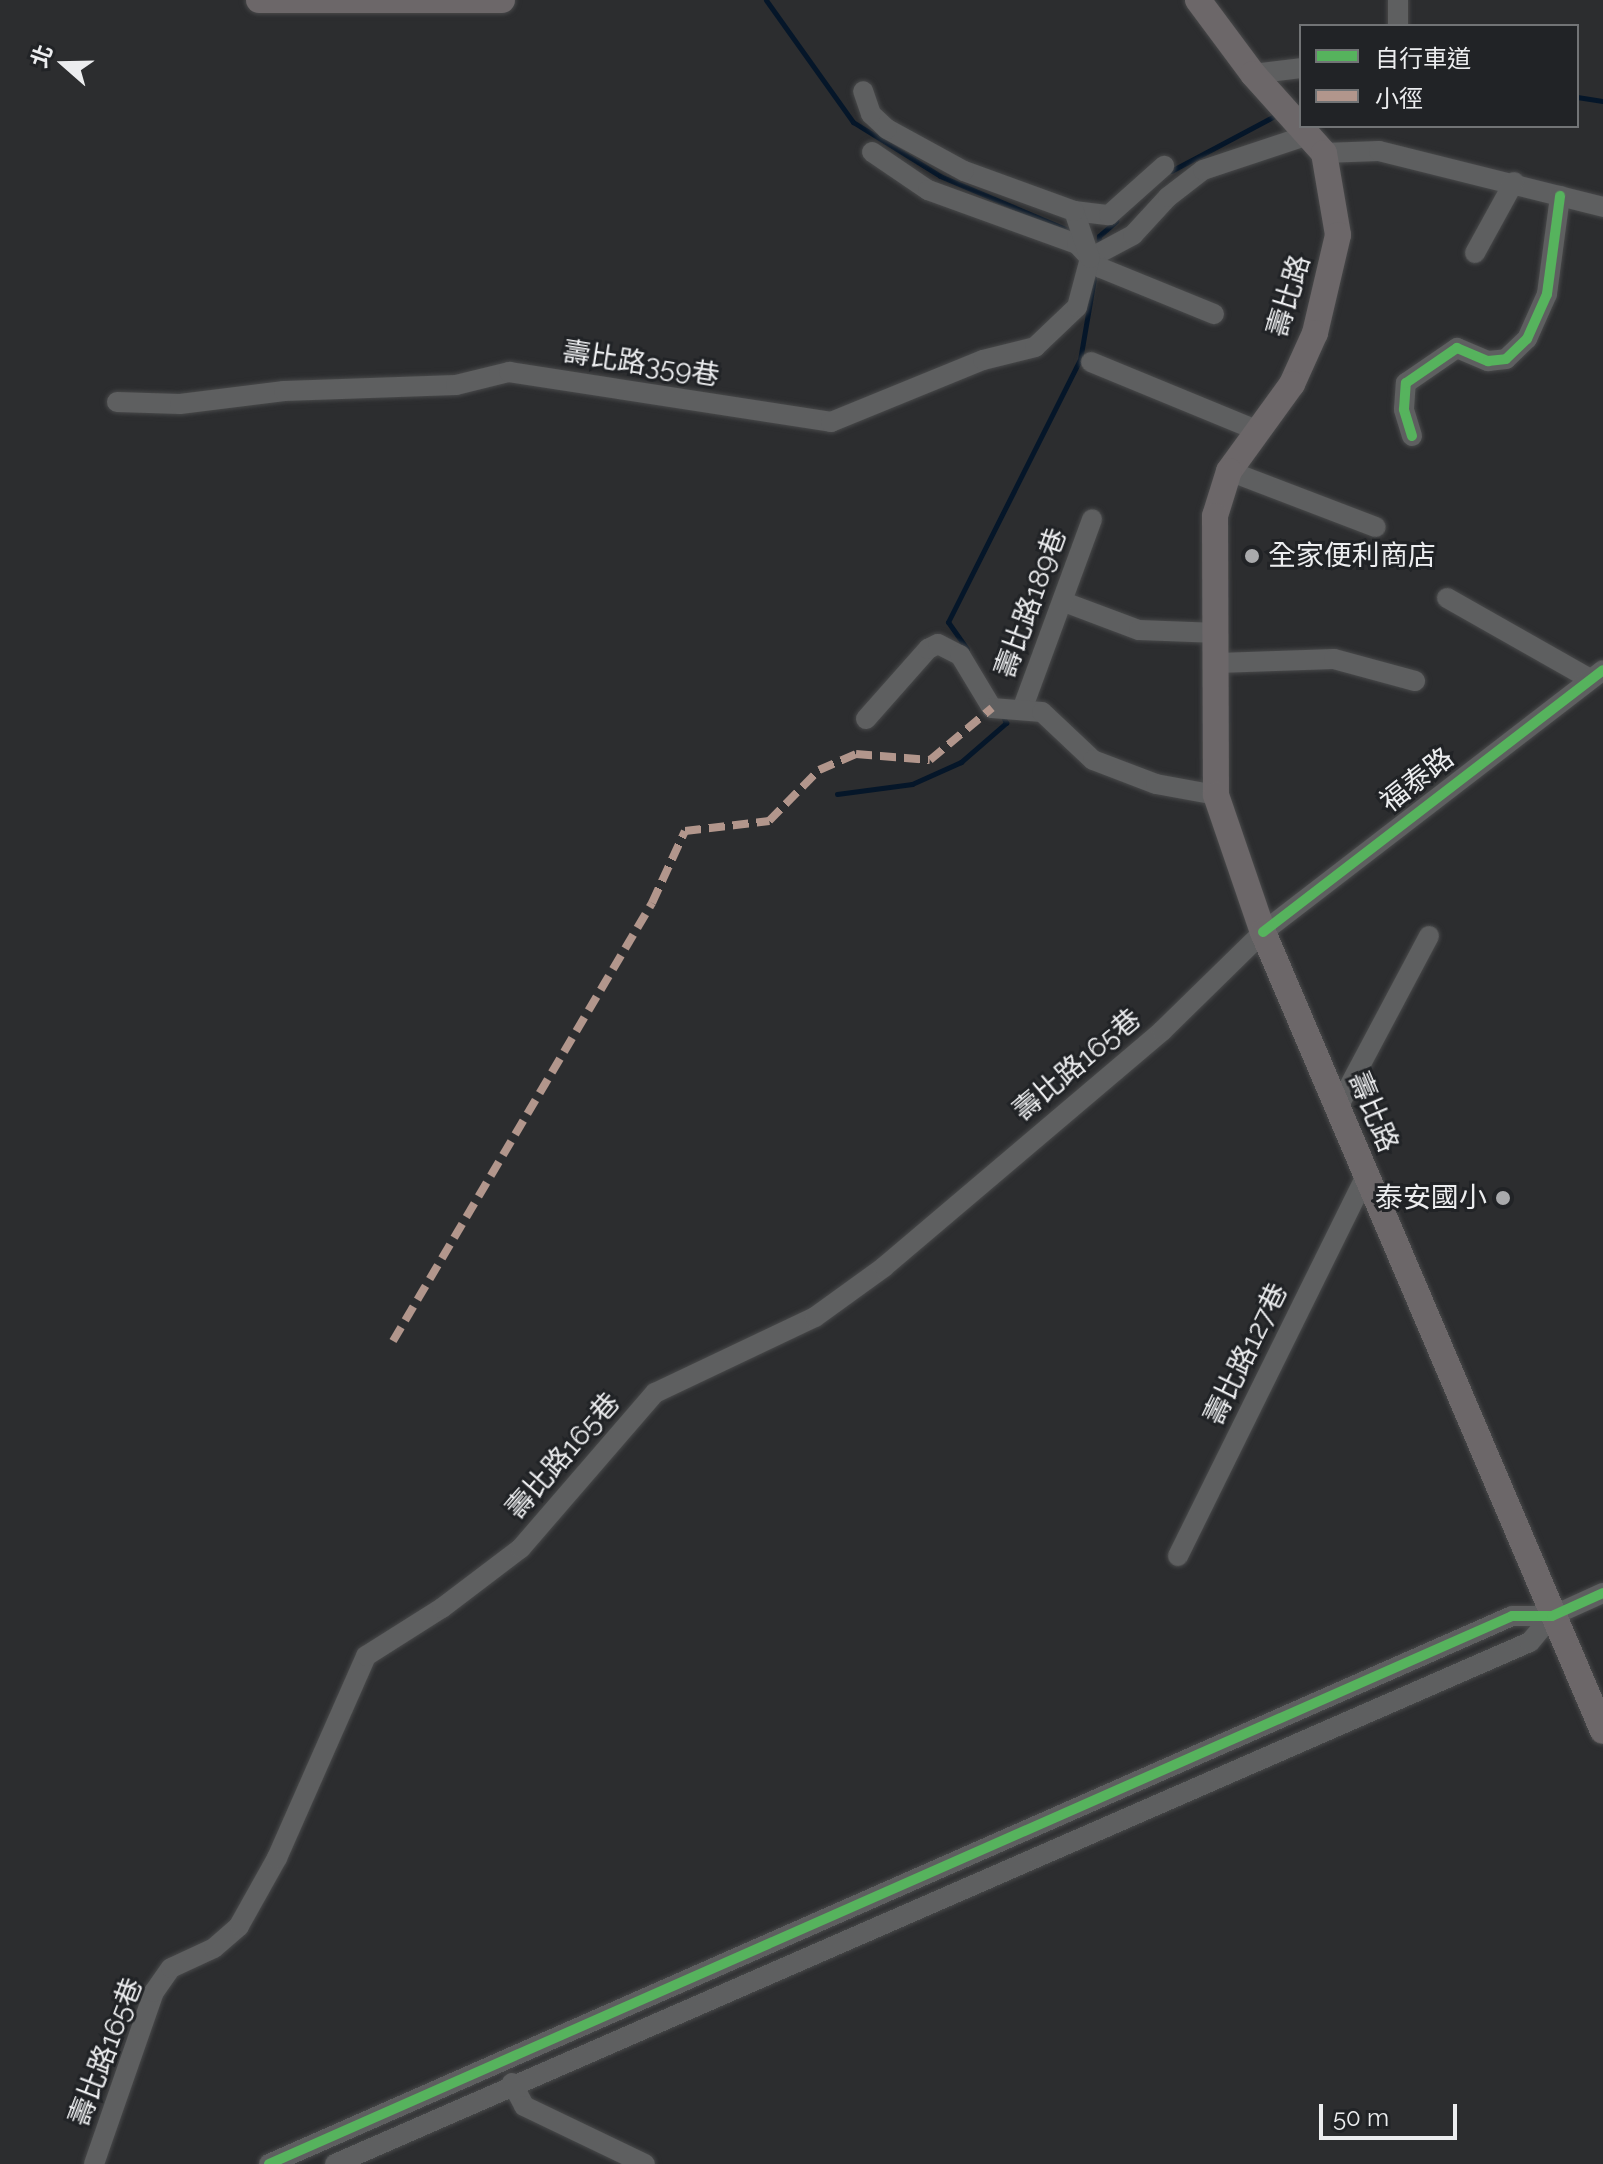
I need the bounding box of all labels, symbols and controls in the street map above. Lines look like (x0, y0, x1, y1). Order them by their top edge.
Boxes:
north arrow (24, 24, 104, 104)
legend (1299, 24, 1579, 128)
text: 北 (25, 41, 57, 71)
text: 自行車道 (1375, 44, 1471, 73)
text: 小徑 (1375, 84, 1423, 113)
street label: 壽比路 (1261, 251, 1317, 341)
street label: 壽比路359巷 (560, 335, 722, 393)
street label: 壽比路189巷 (988, 523, 1074, 683)
place label: 全家便利商店 (1268, 539, 1436, 573)
marker: 全家便利商店 (1243, 547, 1261, 565)
street label: 福泰路 (1374, 741, 1460, 819)
street label: 壽比路165巷 (1006, 1002, 1148, 1128)
street label: 壽比路 (1341, 1067, 1405, 1157)
place label: 泰安國小 (1375, 1181, 1487, 1215)
marker: 泰安國小 (1494, 1189, 1512, 1207)
street label: 壽比路127巷 (1197, 1278, 1295, 1430)
street label: 壽比路165巷 (499, 1386, 627, 1526)
street label: 壽比路165巷 (62, 1973, 150, 2131)
scale bar (1323, 2088, 1461, 2138)
text: 50 m (1333, 2103, 1389, 2132)

